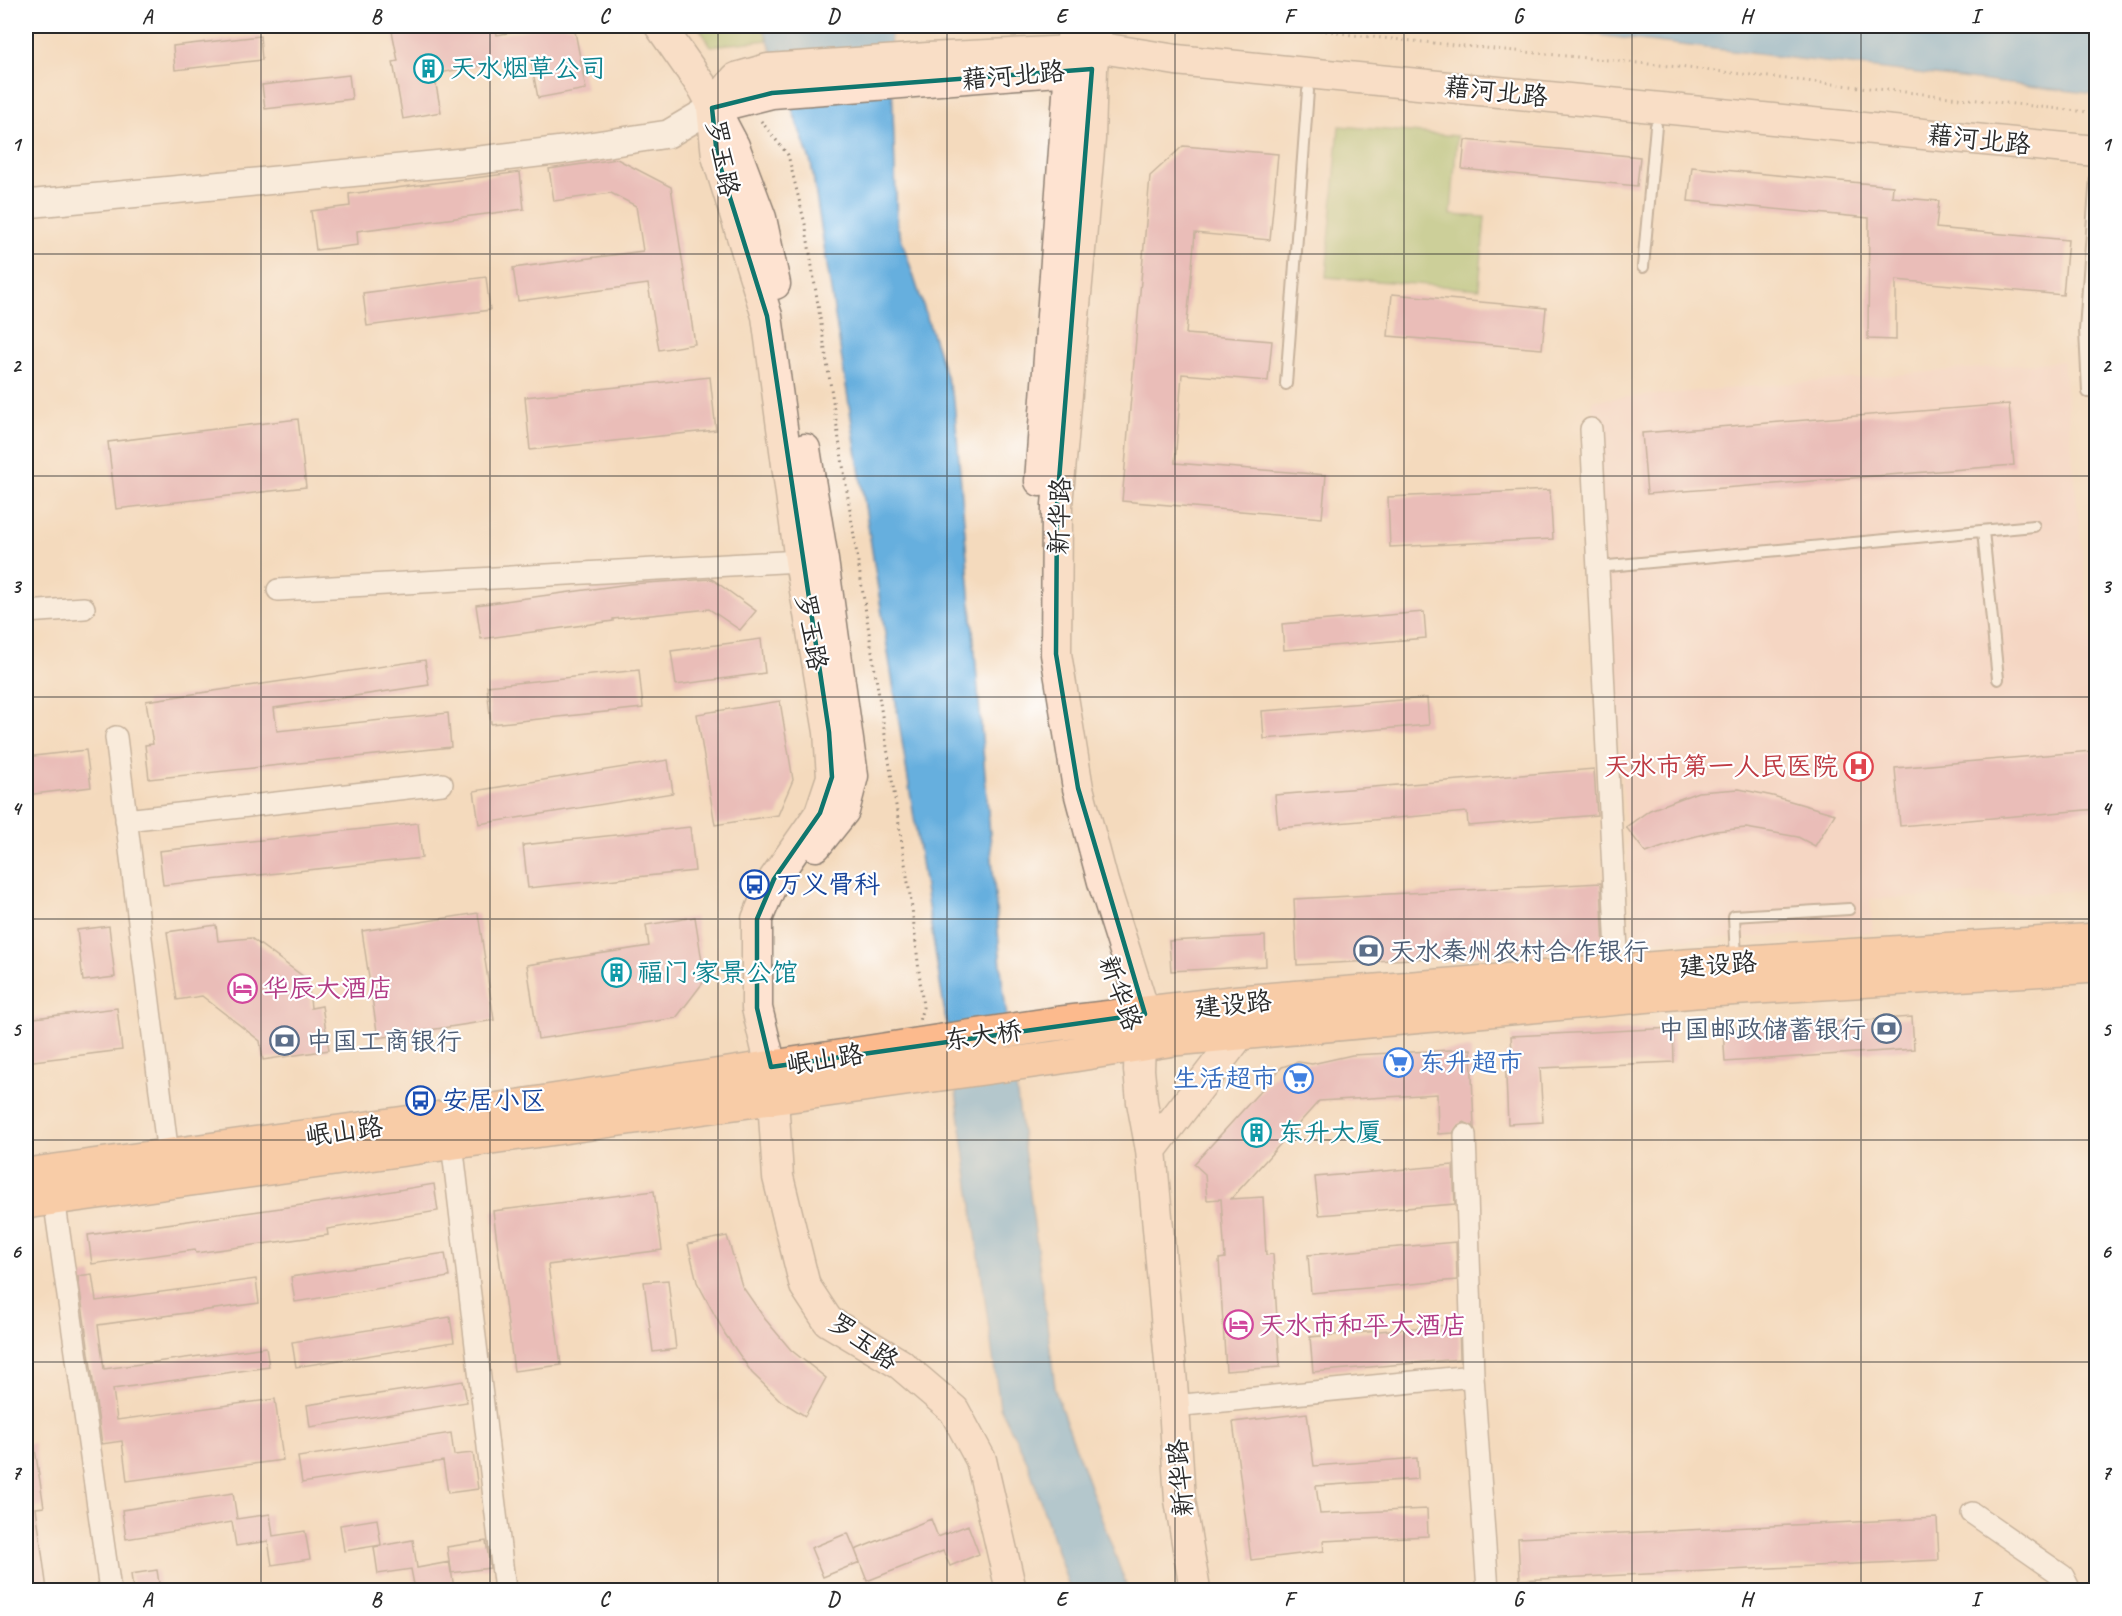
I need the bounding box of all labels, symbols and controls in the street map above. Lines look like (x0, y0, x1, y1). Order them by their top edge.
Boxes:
text: A (142, 4, 154, 29)
text: B (371, 4, 383, 29)
text: C (599, 4, 611, 29)
text: D (827, 4, 841, 29)
text: E (1056, 4, 1070, 29)
text: F (1284, 4, 1298, 29)
text: G (1513, 4, 1526, 29)
text: H (1740, 4, 1755, 29)
text: I (1971, 4, 1984, 29)
building icon: 天水烟草公司 (413, 52, 445, 84)
place label: 天水烟草公司 (450, 52, 606, 85)
street label: 藉河北路 (960, 55, 1066, 96)
street label: 藉河北路 (1443, 70, 1549, 113)
street label: 罗玉路 (699, 117, 746, 200)
street label: 藉河北路 (1926, 118, 2032, 161)
text: 1 (12, 132, 23, 157)
text: 1 (2102, 132, 2113, 157)
text: 2 (12, 353, 23, 378)
text: 2 (2102, 353, 2113, 378)
street label: 新华路 (1042, 476, 1077, 556)
text: 3 (12, 574, 23, 599)
text: 3 (2102, 574, 2113, 599)
street label: 罗玉路 (788, 591, 835, 673)
place label: 天水市第一人民医院 (1604, 750, 1838, 783)
hospital icon: 天水市第一人民医院 (1843, 750, 1875, 782)
text: 4 (12, 796, 24, 821)
text: 4 (2102, 796, 2114, 821)
bus stop icon: 万义骨科 (739, 868, 771, 900)
place label: 万义骨科 (776, 868, 880, 901)
bank icon: 天水秦州农村合作银行 (1352, 935, 1384, 967)
place label: 天水秦州农村合作银行 (1389, 935, 1649, 968)
street label: 建设路 (1678, 945, 1758, 984)
street label: 新华路 (1092, 951, 1149, 1035)
building icon: 福门·家景公馆 (600, 956, 632, 988)
place label: 福门·家景公馆 (637, 956, 798, 989)
hotel icon: 华辰大酒店 (226, 972, 258, 1004)
place label: 华辰大酒店 (263, 972, 393, 1005)
street label: 建设路 (1193, 984, 1274, 1025)
place label: 中国邮政储蓄银行 (1658, 1013, 1866, 1046)
bank icon: 中国邮政储蓄银行 (1871, 1013, 1903, 1045)
street label: 东大桥 (942, 1014, 1024, 1057)
text: 5 (12, 1017, 23, 1042)
text: 5 (2102, 1017, 2113, 1042)
bank icon: 中国工商银行 (269, 1025, 301, 1057)
place label: 中国工商银行 (306, 1025, 462, 1058)
street label: 岷山路 (784, 1037, 866, 1082)
supermarket icon: 东升超市 (1382, 1046, 1414, 1078)
place label: 东升超市 (1419, 1046, 1523, 1079)
place label: 生活超市 (1173, 1062, 1277, 1095)
supermarket icon: 生活超市 (1282, 1062, 1314, 1094)
bus stop icon: 安居小区 (405, 1084, 437, 1116)
place label: 安居小区 (442, 1084, 546, 1117)
street label: 岷山路 (303, 1110, 385, 1153)
building icon: 东升大厦 (1241, 1116, 1273, 1148)
place label: 东升大厦 (1278, 1116, 1382, 1149)
text: 6 (11, 1239, 22, 1264)
text: 6 (2101, 1239, 2112, 1264)
street label: 罗玉路 (822, 1306, 905, 1377)
hotel icon: 天水市和平大酒店 (1222, 1309, 1254, 1341)
place label: 天水市和平大酒店 (1259, 1309, 1467, 1342)
street label: 新华路 (1161, 1438, 1200, 1518)
text: 7 (12, 1460, 23, 1485)
text: 7 (2102, 1460, 2113, 1485)
text: A (142, 1587, 154, 1612)
text: B (371, 1587, 383, 1612)
text: C (599, 1587, 611, 1612)
text: D (827, 1587, 841, 1612)
text: E (1056, 1587, 1070, 1612)
text: F (1284, 1587, 1298, 1612)
text: G (1513, 1587, 1526, 1612)
text: H (1740, 1587, 1755, 1612)
text: I (1971, 1587, 1984, 1612)

